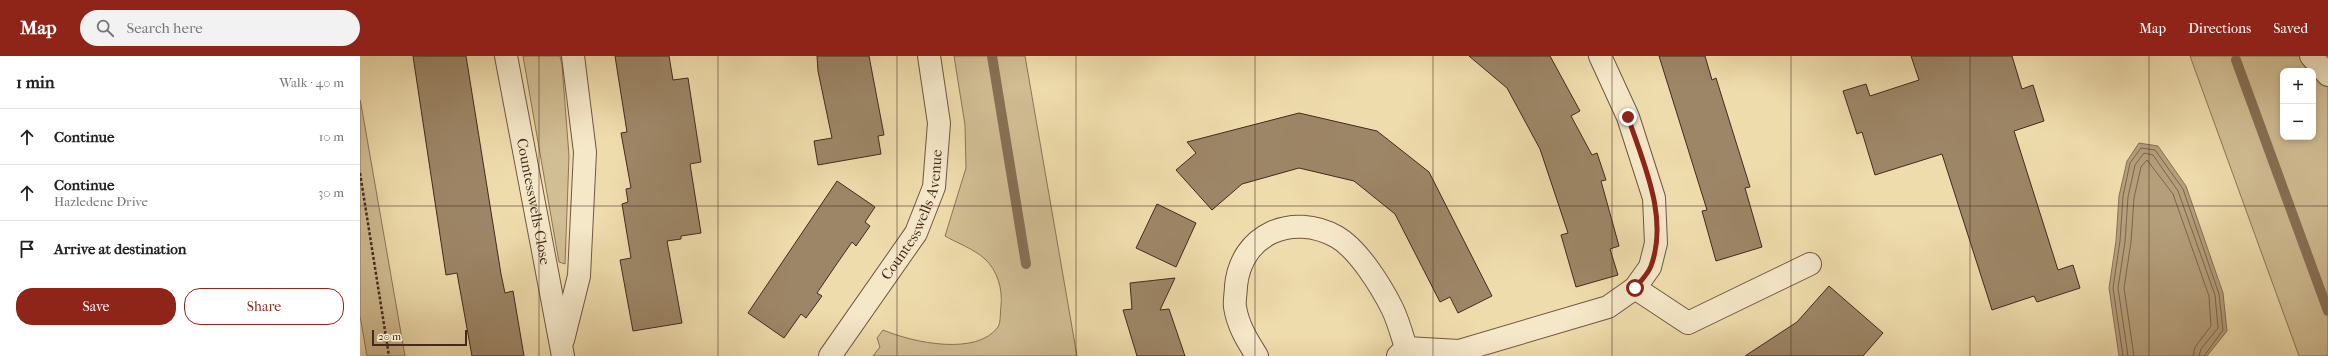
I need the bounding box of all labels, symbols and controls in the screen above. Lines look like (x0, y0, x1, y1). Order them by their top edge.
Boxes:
search box (80, 10, 360, 46)
text: Map (20, 17, 56, 39)
icon: search (94, 17, 116, 39)
text: Search here (126, 19, 203, 37)
text: Map (2139, 20, 2166, 37)
text: Directions (2188, 20, 2251, 37)
text: Saved (2273, 20, 2308, 37)
map controls (2280, 68, 2316, 140)
button: + (2280, 68, 2316, 104)
text: 1 min (16, 72, 55, 92)
text: Walk · 40 m (279, 75, 344, 90)
button: − (2280, 104, 2316, 140)
route end (1619, 108, 1637, 126)
icon: ahead (16, 126, 38, 148)
text: Continue (54, 128, 114, 146)
text: 10 m (319, 129, 344, 144)
street label: Countesswells Close (513, 137, 555, 267)
street label: Countesswells Avenue (877, 148, 946, 283)
text: Continue (54, 176, 114, 194)
icon: ahead (16, 182, 38, 204)
text: 30 m (318, 185, 344, 200)
text: Hazledene Drive (54, 194, 148, 209)
icon: arrive (16, 238, 38, 260)
text: Arrive at destination (54, 240, 186, 258)
route start (1626, 279, 1644, 297)
button: Save (16, 288, 176, 325)
button: Share (184, 288, 344, 325)
scale bar (372, 328, 467, 347)
text: 20 m (378, 330, 401, 343)

